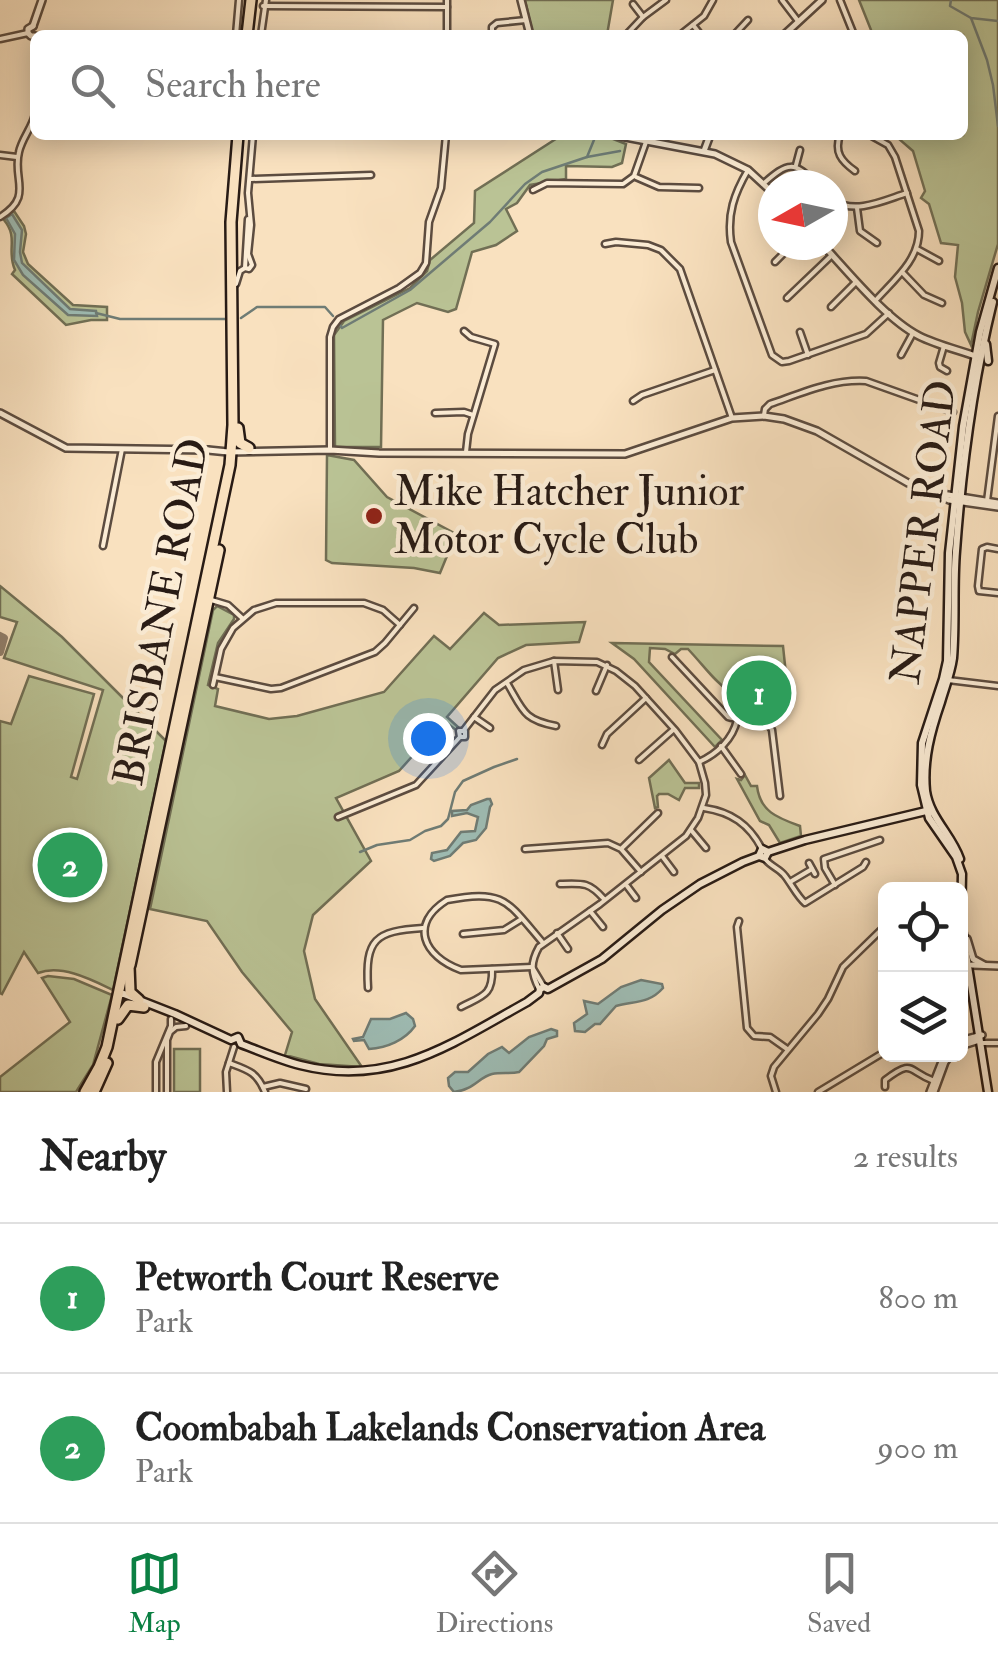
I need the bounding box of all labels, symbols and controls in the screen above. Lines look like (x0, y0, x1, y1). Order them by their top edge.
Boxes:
search box (30, 30, 968, 140)
icon: search (65, 58, 120, 113)
text: Search here (145, 61, 321, 109)
north arrow (758, 170, 848, 260)
street label: NAPPER ROAD (880, 377, 968, 687)
street label: BRISBANE ROAD (103, 434, 221, 790)
place label: Mike Hatcher Junior Motor Cycle Club (394, 466, 745, 566)
marker: Mike Hatcher Junior Motor Cycle Club (363, 505, 385, 527)
pin: 1 (726, 656, 792, 730)
your location (403, 713, 454, 764)
pin: 2 (38, 828, 102, 902)
map controls (878, 882, 968, 1062)
button: locate (878, 882, 968, 972)
button: layers (878, 972, 968, 1062)
text: Nearby (40, 1131, 166, 1183)
text: 2 results (853, 1137, 958, 1177)
text: Petworth Court Reserve (135, 1254, 499, 1302)
text: 1 (67, 1278, 78, 1318)
text: 800 m (879, 1278, 958, 1318)
text: Park (135, 1302, 193, 1342)
text: Coombabah Lakelands Conservation Area (135, 1404, 765, 1452)
text: 2 (64, 1428, 81, 1468)
text: 900 m (877, 1428, 958, 1468)
text: Park (135, 1452, 193, 1492)
tab: Map (127, 1546, 182, 1641)
tab: Directions (436, 1546, 553, 1641)
tab: Saved (807, 1546, 871, 1641)

